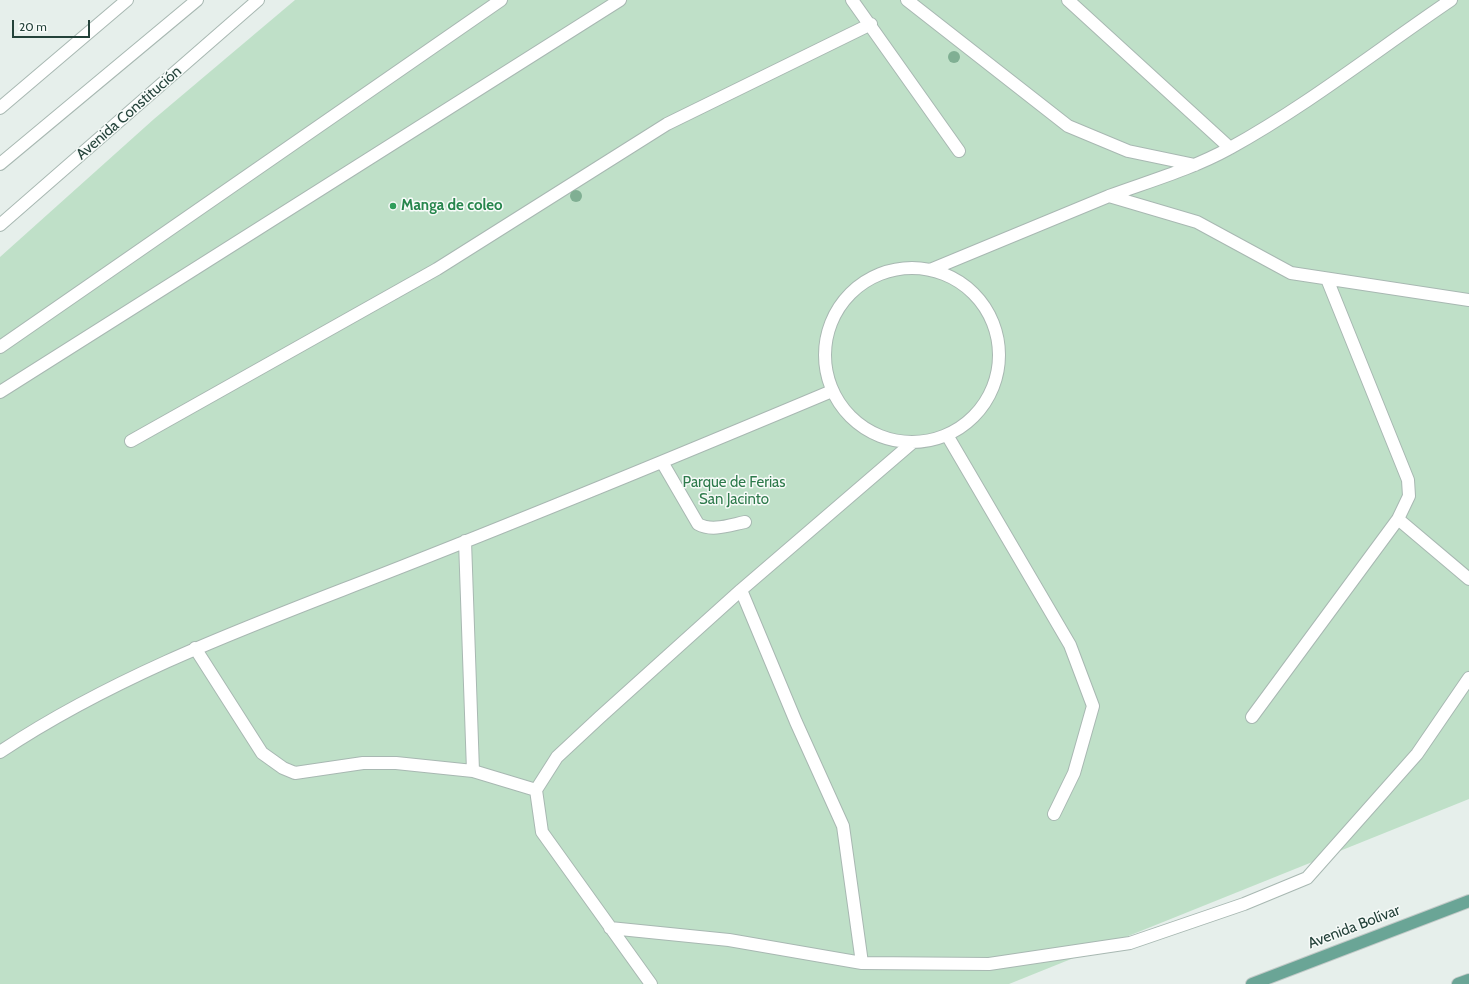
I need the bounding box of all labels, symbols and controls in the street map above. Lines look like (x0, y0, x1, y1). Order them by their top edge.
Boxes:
scale bar (14, 12, 92, 38)
text: 20 m (19, 19, 47, 34)
street label: Avenida Constitución (73, 62, 185, 164)
place label: Manga de coleo (401, 197, 503, 215)
marker: Manga de coleo (388, 201, 398, 211)
park label: Parque de Ferias San Jacinto (683, 474, 785, 509)
street label: Avenida Bolívar (1305, 901, 1403, 953)

